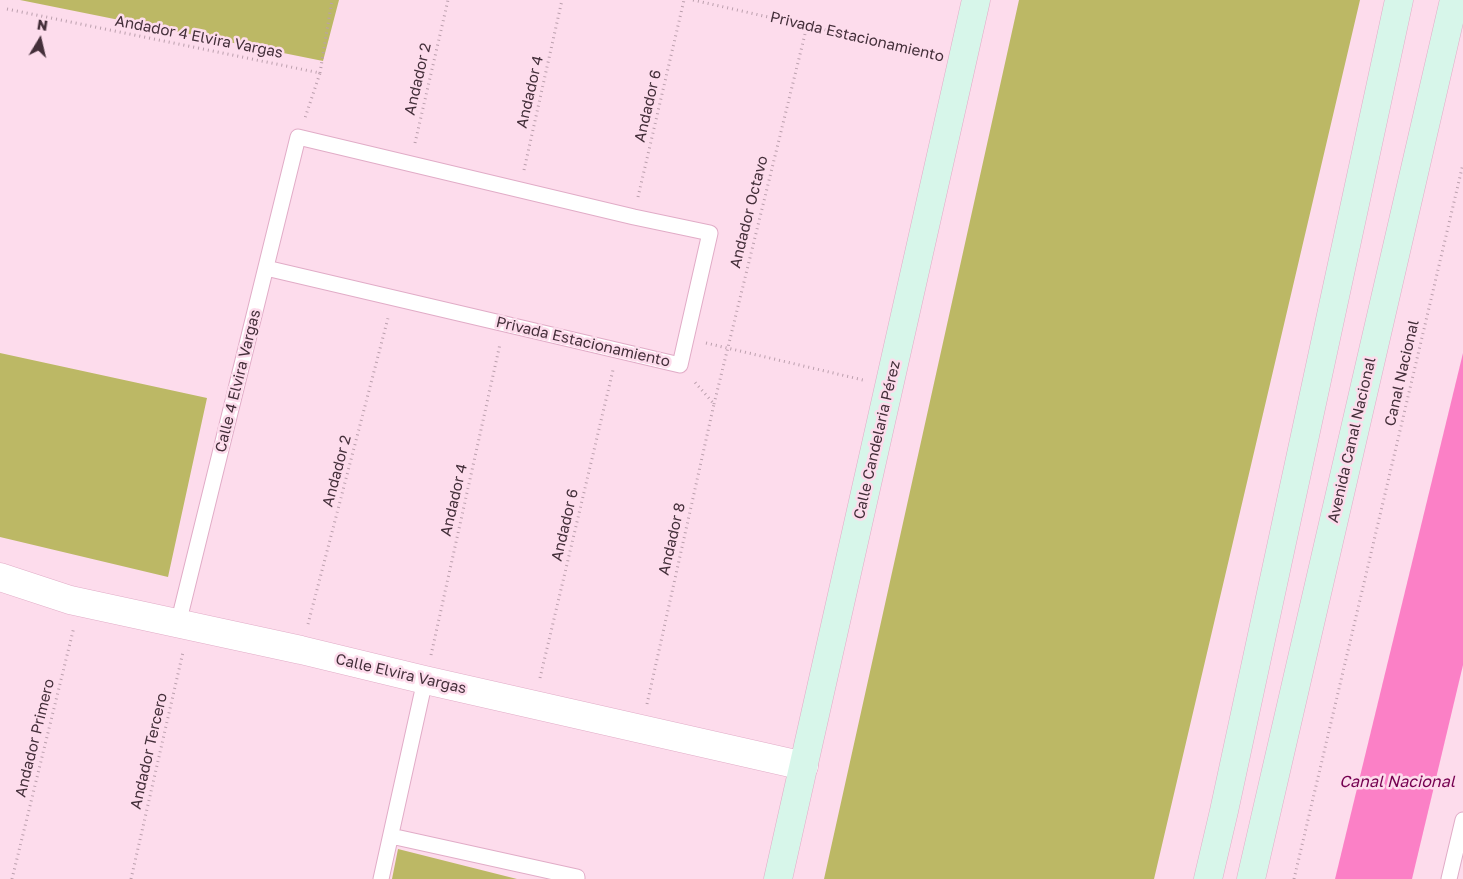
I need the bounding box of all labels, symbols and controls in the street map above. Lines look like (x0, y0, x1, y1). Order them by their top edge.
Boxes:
street label: Privada Estacionamiento (768, 8, 946, 66)
street label: Andador 4 Elvira Vargas (114, 12, 284, 62)
north arrow (15, 15, 65, 65)
text: N (36, 15, 49, 34)
street label: Andador 2 (401, 41, 435, 117)
street label: Andador 4 (513, 54, 547, 130)
street label: Andador 6 (631, 68, 665, 144)
street label: Andador Octavo (726, 154, 772, 270)
street label: Calle 4 Elvira Vargas (212, 308, 264, 454)
street label: Privada Estacionamiento (494, 313, 672, 371)
street label: Canal Nacional (1381, 318, 1423, 428)
street label: Avenida Canal Nacional (1324, 356, 1380, 524)
street label: Calle Candelaria Pérez (850, 359, 904, 521)
street label: Andador 2 (319, 433, 355, 509)
street label: Andador 4 (437, 462, 471, 538)
street label: Andador 6 (548, 487, 582, 563)
street label: Andador 8 (655, 501, 689, 577)
street label: Calle Elvira Vargas (334, 650, 468, 698)
street label: Andador Primero (12, 677, 58, 799)
street label: Andador Tercero (127, 691, 171, 811)
water label: Canal Nacional (1339, 772, 1455, 792)

